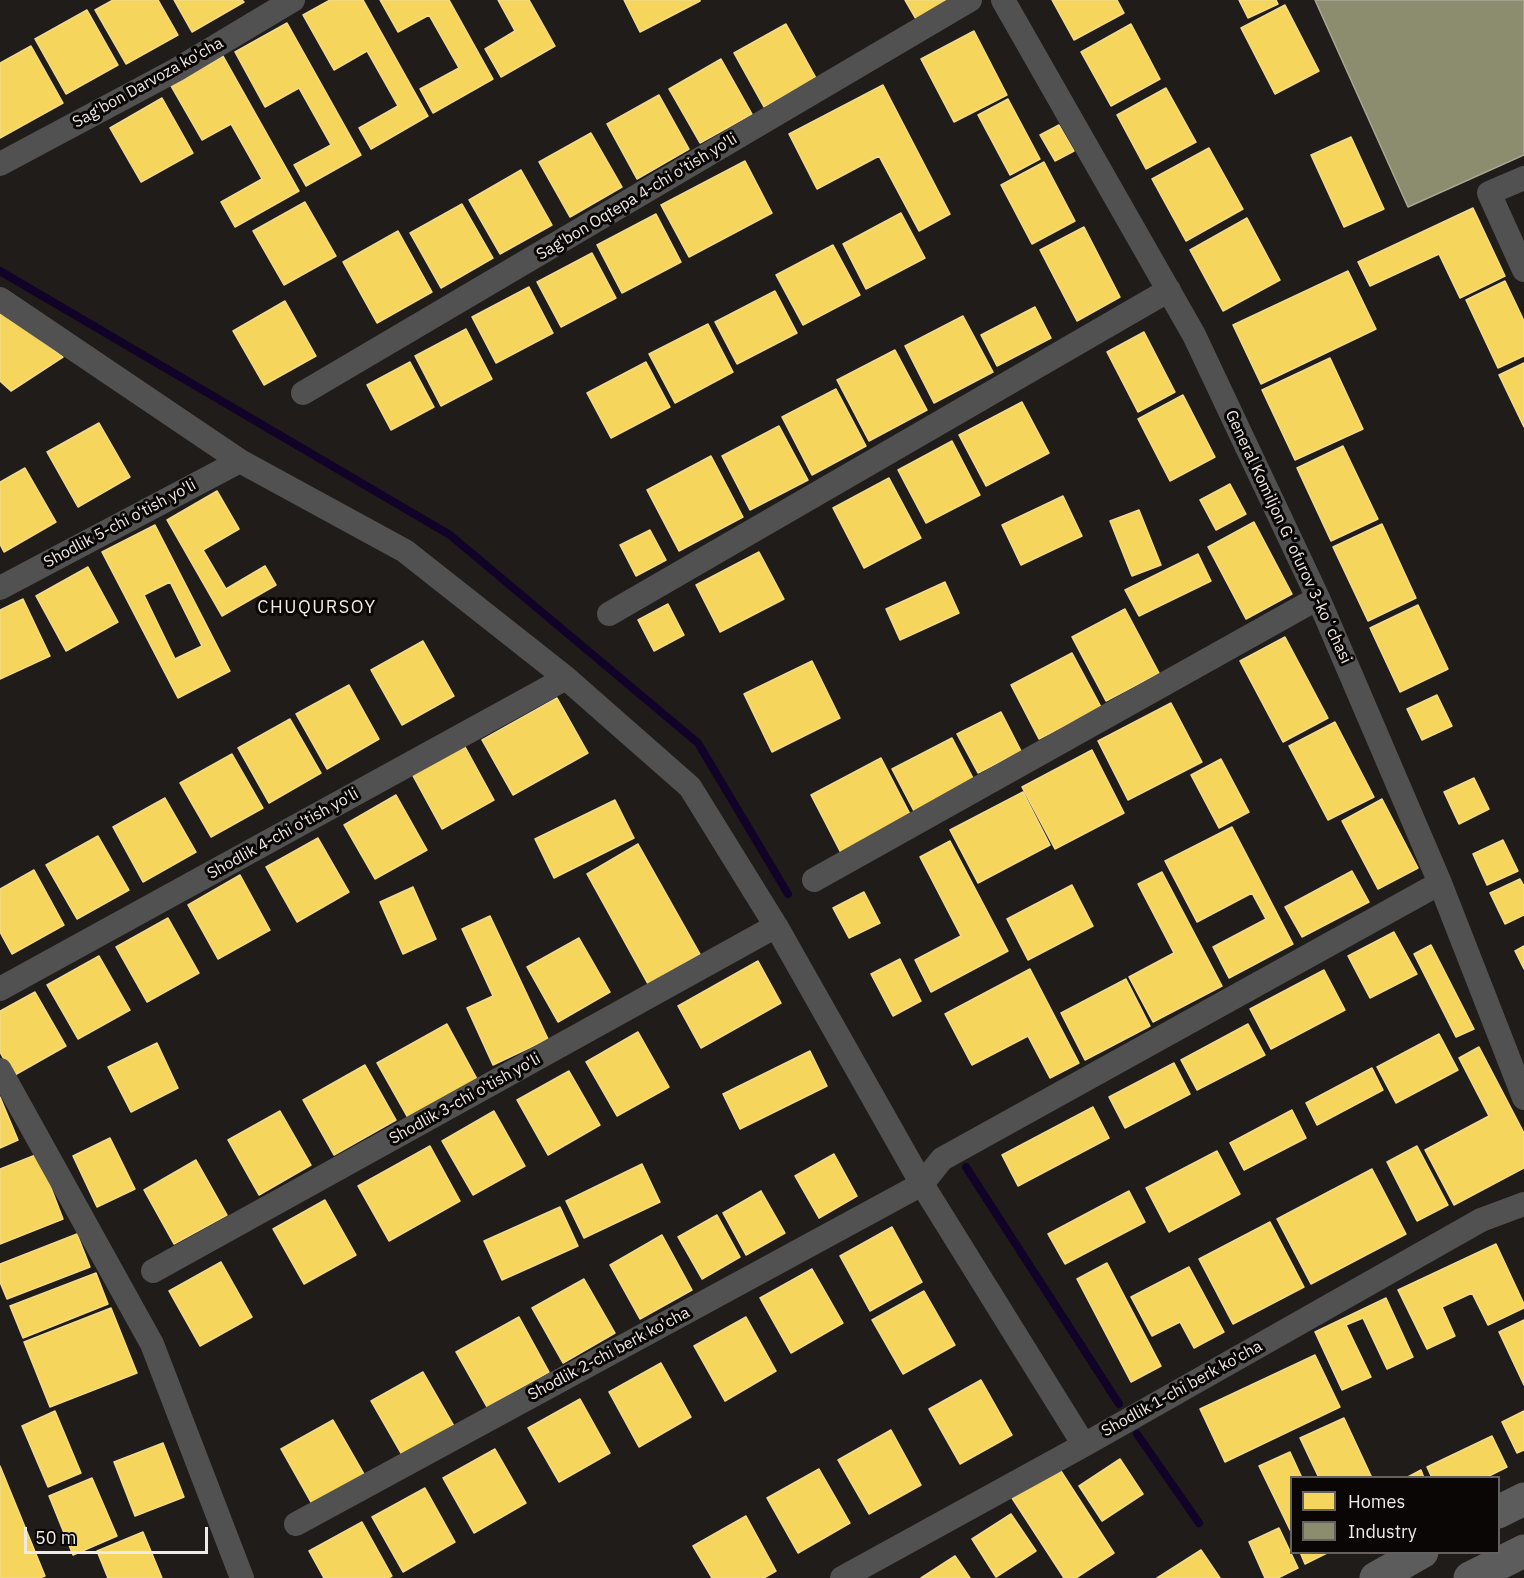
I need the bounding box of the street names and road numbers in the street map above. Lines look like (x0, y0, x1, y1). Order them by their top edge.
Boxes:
street label: Sag'bon Darvoza ko'cha (69, 34, 227, 132)
street label: Sag'bon Oqtepa 4-chi o'tish yo'li (533, 129, 741, 265)
street label: General Komiljon Gʻofurov 3-koʻchasi (1221, 407, 1355, 667)
street label: Shodlik 5-chi o'tish yo'li (41, 476, 199, 572)
street label: Shodlik 4-chi o'tish yo'li (204, 784, 362, 884)
street label: Shodlik 3-chi o'tish yo'li (386, 1049, 544, 1149)
street label: Shodlik 2-chi berk ko'cha (525, 1303, 693, 1405)
street label: Shodlik 1-chi berk ko'cha (1098, 1337, 1266, 1441)

